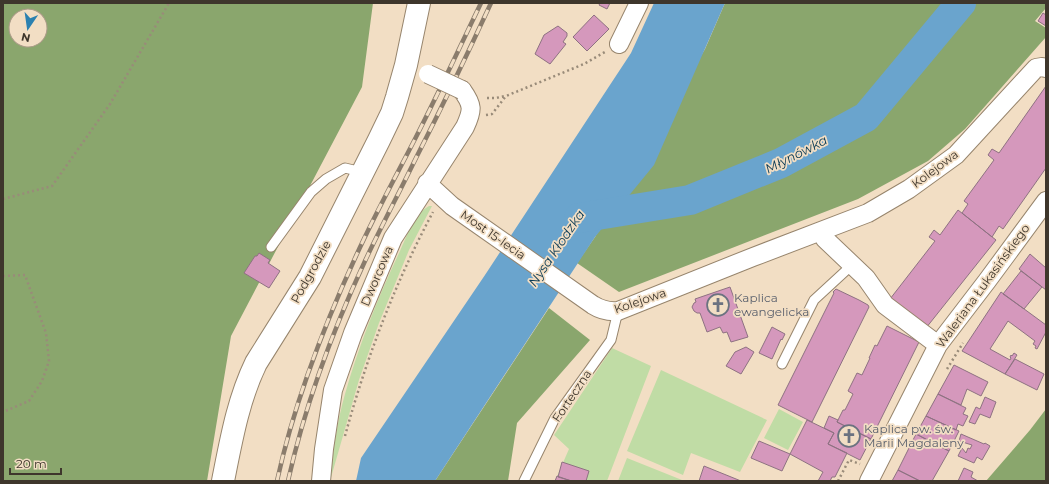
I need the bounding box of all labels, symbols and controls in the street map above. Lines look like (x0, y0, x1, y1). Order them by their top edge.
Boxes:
north arrow (8, 8, 48, 48)
text: N (20, 30, 32, 46)
water label: Młynówka (762, 131, 830, 177)
street label: Kolejowa (909, 146, 961, 191)
water label: Nysa Kłodzka (524, 206, 588, 289)
street label: Most 15-lecia (458, 207, 529, 263)
street label: Waleriana Łukasińskiego (933, 221, 1033, 351)
street label: Podgrodzie (287, 238, 334, 306)
street label: Dworcowa (357, 243, 396, 308)
street label: Kolejowa (612, 285, 668, 316)
place label: Kaplica ewangelicka (734, 290, 809, 319)
church icon: Kaplica ewangelicka (705, 292, 731, 318)
street label: Forteczna (549, 367, 595, 425)
place label: Kaplica pw. św. Marii Magdaleny (864, 421, 964, 450)
church icon: Kaplica pw. św. Marii Magdaleny (836, 423, 862, 449)
scale bar (10, 450, 61, 476)
text: 20 m (16, 456, 47, 471)

